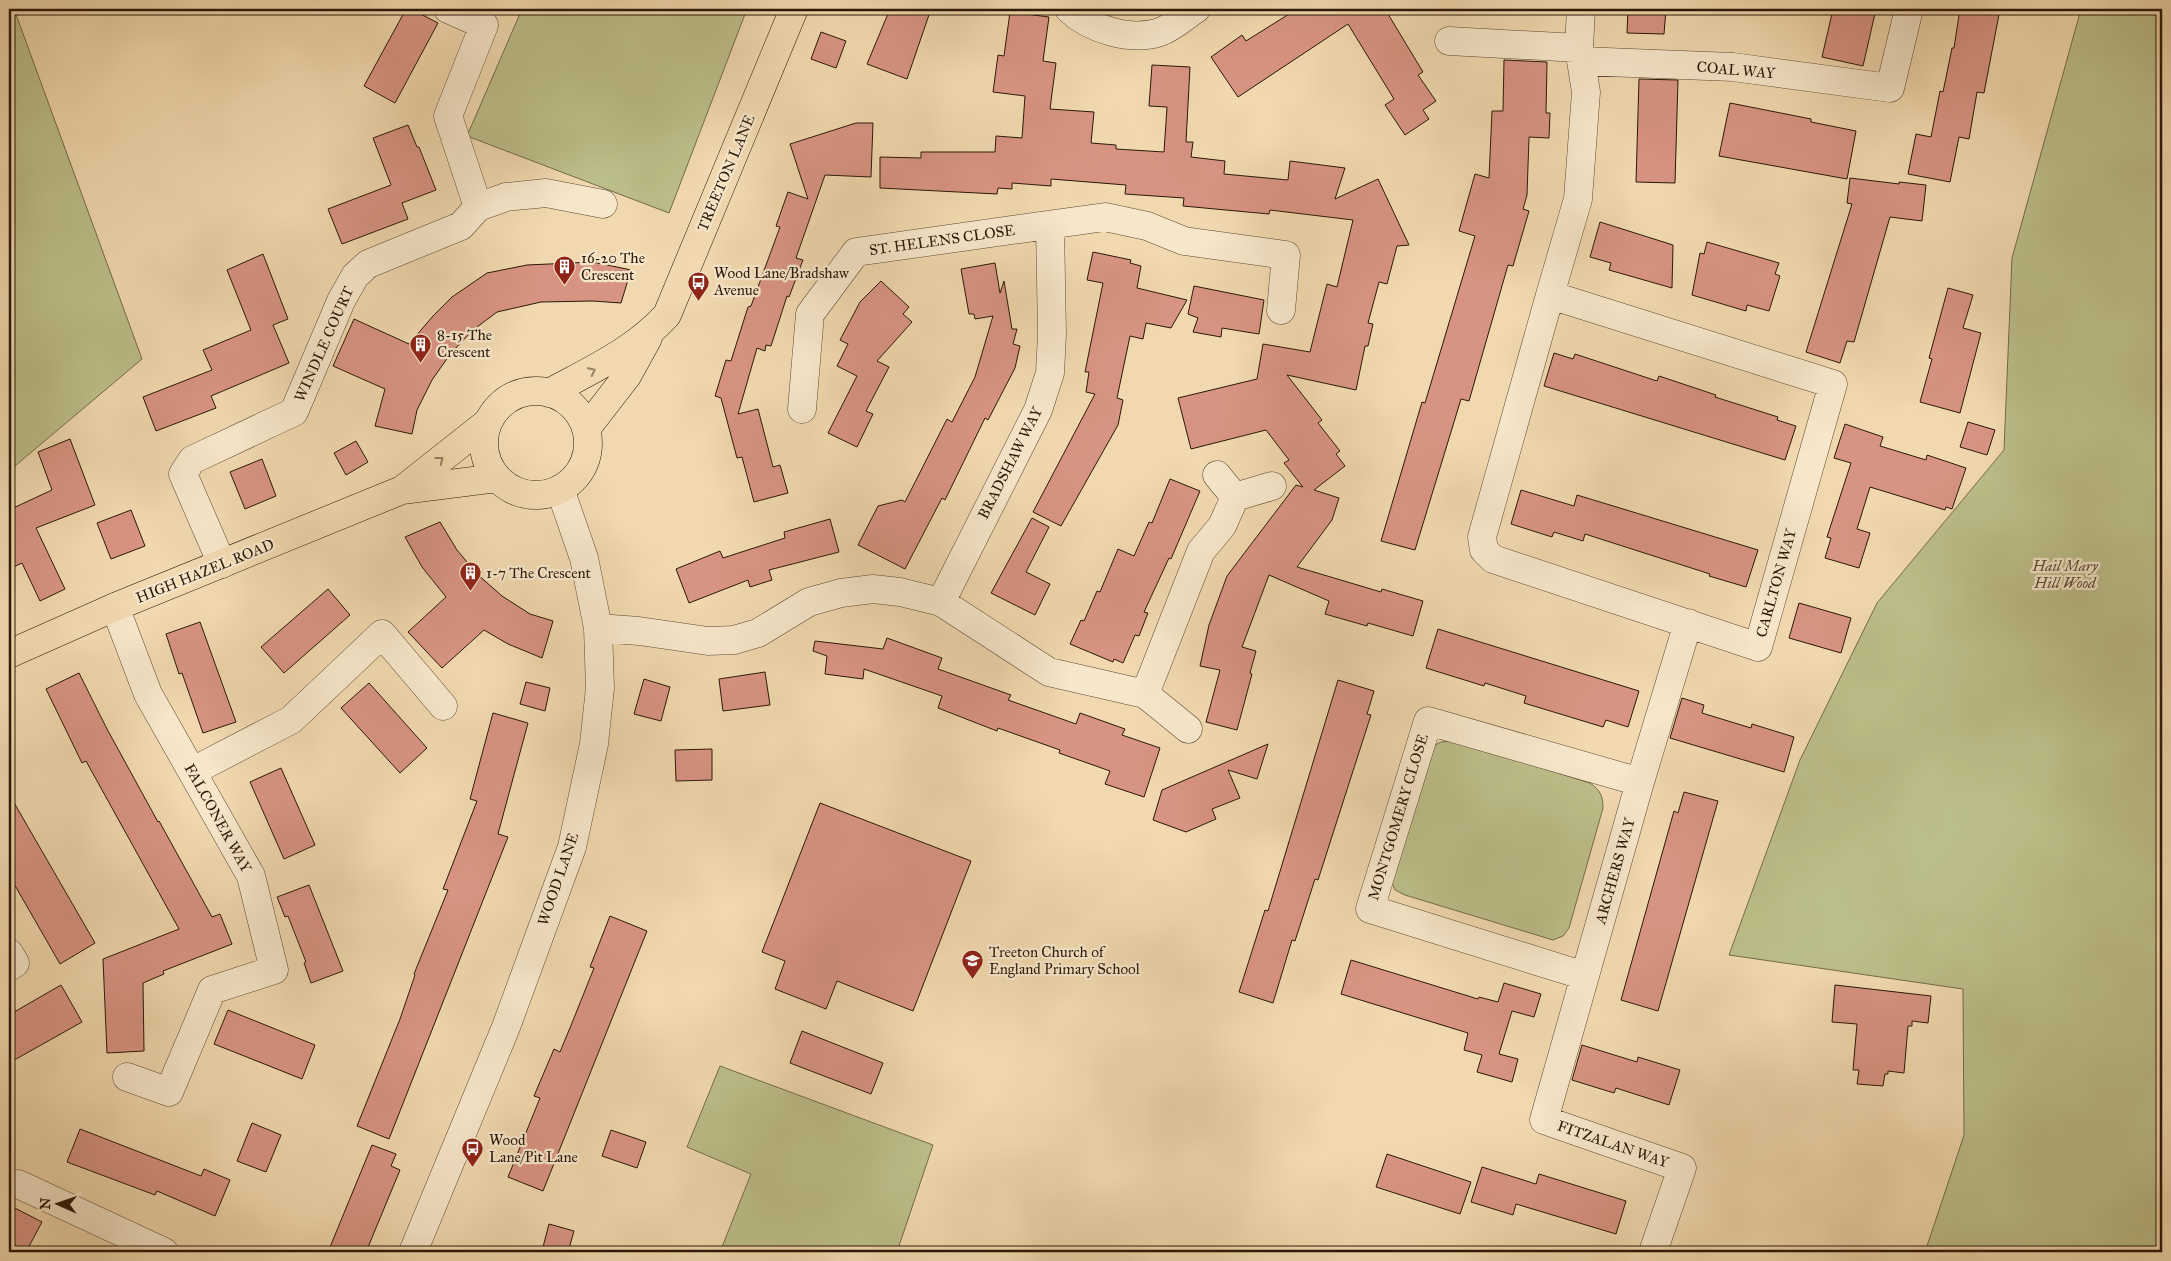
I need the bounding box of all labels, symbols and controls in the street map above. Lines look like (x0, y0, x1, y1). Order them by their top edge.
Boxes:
street label: COAL WAY (1696, 58, 1776, 82)
street label: TREETON LANE (693, 112, 759, 234)
street label: ST. HELENS CLOSE (868, 221, 1016, 259)
place label: 16-20 The Crescent (581, 249, 645, 284)
building icon: 16-20 The Crescent (553, 255, 577, 286)
place label: Wood Lane/Bradshaw Avenue (713, 264, 849, 299)
bus stop icon: Wood Lane/Bradshaw Avenue (686, 270, 710, 301)
street label: WINDLE COURT (291, 284, 357, 404)
place label: 8-15 The Crescent (437, 326, 492, 361)
building icon: 8-15 The Crescent (409, 332, 433, 363)
one-way arrow (587, 366, 596, 377)
street label: BRADSHAW WAY (974, 403, 1046, 522)
one-way arrow (434, 457, 443, 465)
street label: CARLTON WAY (1752, 526, 1800, 639)
street label: HIGH HAZEL ROAD (133, 535, 277, 607)
park label: Hail Mary Hill Wood (2031, 557, 2099, 592)
building icon: 1-7 The Crescent (458, 561, 482, 592)
place label: 1-7 The Crescent (486, 564, 591, 582)
street label: MONTGOMERY CLOSE (1364, 731, 1432, 902)
street label: FALCONER WAY (181, 760, 256, 876)
street label: ARCHERS WAY (1591, 815, 1639, 927)
street label: WOOD LANE (534, 830, 582, 928)
place label: Treeton Church of England Primary School (989, 943, 1141, 978)
school or university icon: Treeton Church of England Primary School (961, 949, 985, 980)
street label: FITZALAN WAY (1555, 1117, 1671, 1172)
place label: Wood Lane/Pit Lane (489, 1131, 578, 1166)
bus stop icon: Wood Lane/Pit Lane (461, 1137, 485, 1168)
north arrow (32, 1178, 82, 1228)
text: N (37, 1197, 54, 1210)

